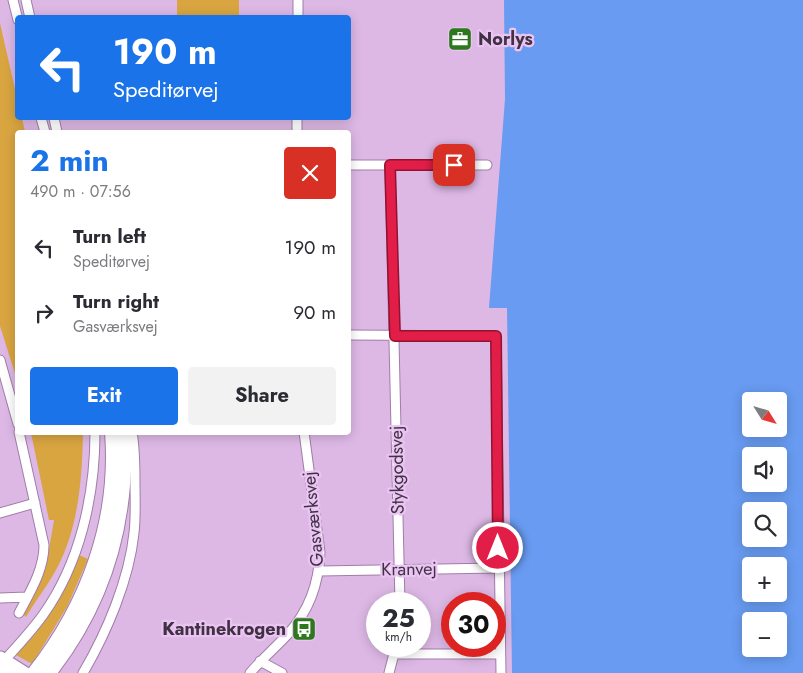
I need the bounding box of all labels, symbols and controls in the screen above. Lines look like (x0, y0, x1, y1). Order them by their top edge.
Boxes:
office icon: Norlys (447, 26, 473, 52)
place label: Norlys (478, 26, 533, 52)
text: 190 m (113, 27, 217, 77)
icon: left (30, 35, 95, 100)
text: Speditørvej (113, 73, 219, 105)
text: 2 min (30, 139, 109, 182)
pin (433, 144, 475, 186)
button: close (284, 147, 336, 199)
icon: arrive (440, 151, 468, 179)
text: 490 m · 07:56 (30, 180, 131, 203)
text: Turn left (73, 223, 146, 250)
icon: left (30, 234, 58, 262)
text: 190 m (285, 234, 336, 261)
text: Speditørvej (73, 250, 150, 273)
text: Turn right (73, 288, 159, 315)
icon: right (30, 299, 58, 327)
text: 90 m (293, 299, 336, 326)
text: Gasværksvej (73, 315, 158, 338)
button: Exit (30, 367, 178, 425)
button: Share (188, 367, 336, 425)
north arrow (742, 392, 788, 438)
map controls (742, 392, 787, 657)
street label: Stykgodsvej (383, 425, 411, 515)
button: sound (742, 447, 787, 492)
street label: Gasværksvej (296, 470, 330, 568)
button: search (742, 502, 787, 547)
position arrow (471, 521, 523, 573)
street label: Kranvej (381, 556, 437, 582)
button: + (742, 557, 787, 602)
speed limit sign: 30 (441, 592, 506, 657)
text: 25 (382, 600, 415, 636)
button: − (742, 612, 787, 657)
place label: Kantinekrogen (162, 616, 286, 642)
bus stop icon: Kantinekrogen (291, 616, 317, 642)
text: km/h (385, 628, 412, 646)

